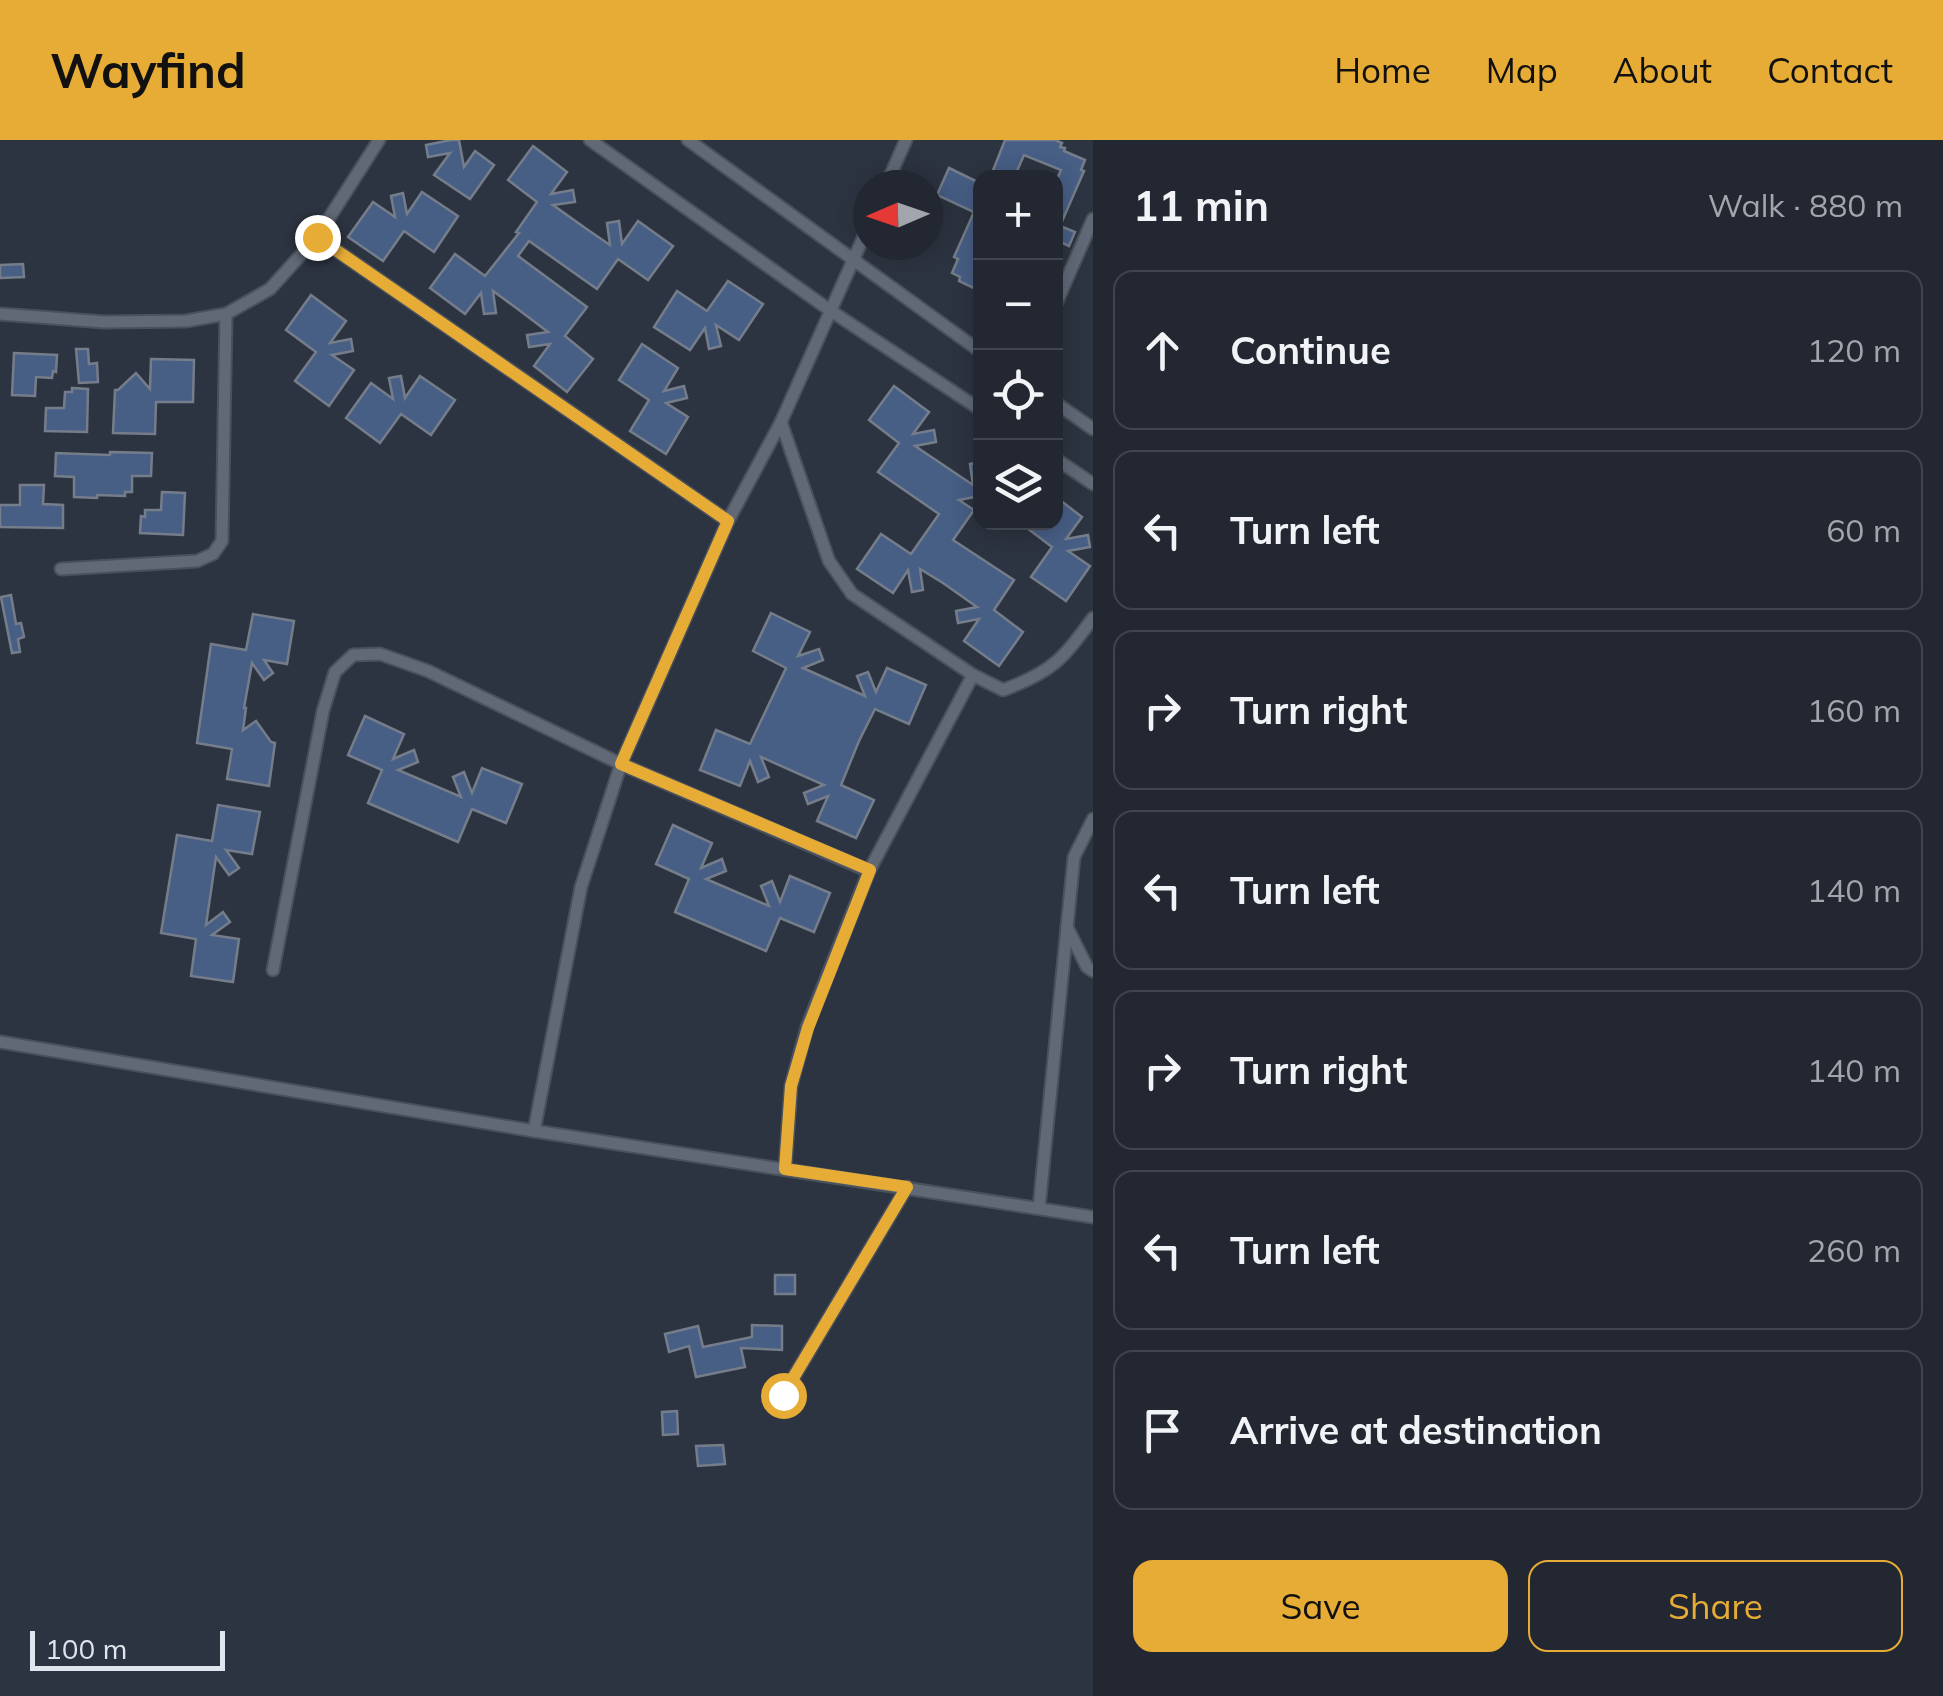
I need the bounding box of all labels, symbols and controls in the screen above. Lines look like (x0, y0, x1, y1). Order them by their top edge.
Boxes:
text: Wayfind (50, 40, 246, 100)
text: Home (1334, 48, 1431, 92)
text: Map (1486, 48, 1558, 92)
text: About (1613, 48, 1712, 92)
text: Contact (1767, 48, 1893, 92)
north arrow (853, 170, 943, 260)
map controls (973, 170, 1063, 530)
button: + (973, 170, 1063, 260)
text: 11 min (1133, 179, 1269, 232)
text: Walk · 880 m (1708, 185, 1903, 225)
route end (295, 215, 341, 261)
button: − (973, 260, 1063, 350)
icon: ahead (1135, 323, 1190, 378)
text: Continue (1230, 326, 1391, 374)
text: 120 m (1807, 330, 1901, 370)
button: locate (973, 350, 1063, 440)
button: layers (973, 440, 1063, 530)
icon: left (1135, 503, 1190, 558)
text: Turn left (1230, 506, 1380, 554)
text: 60 m (1826, 510, 1901, 550)
icon: right (1135, 683, 1190, 738)
text: Turn right (1230, 686, 1407, 734)
text: 160 m (1807, 690, 1901, 730)
icon: left (1135, 863, 1190, 918)
text: Turn left (1230, 866, 1380, 914)
text: 140 m (1807, 870, 1901, 910)
icon: right (1135, 1043, 1190, 1098)
text: Turn right (1230, 1046, 1407, 1094)
text: 140 m (1807, 1050, 1901, 1090)
icon: left (1135, 1223, 1190, 1278)
text: Turn left (1230, 1226, 1380, 1274)
text: 260 m (1807, 1230, 1901, 1270)
route start (761, 1373, 807, 1419)
icon: arrive (1135, 1403, 1190, 1458)
text: Arrive at destination (1230, 1406, 1602, 1454)
button: Save (1133, 1560, 1508, 1652)
button: Share (1528, 1560, 1903, 1652)
scale bar (30, 1626, 225, 1670)
text: 100 m (45, 1631, 127, 1666)

